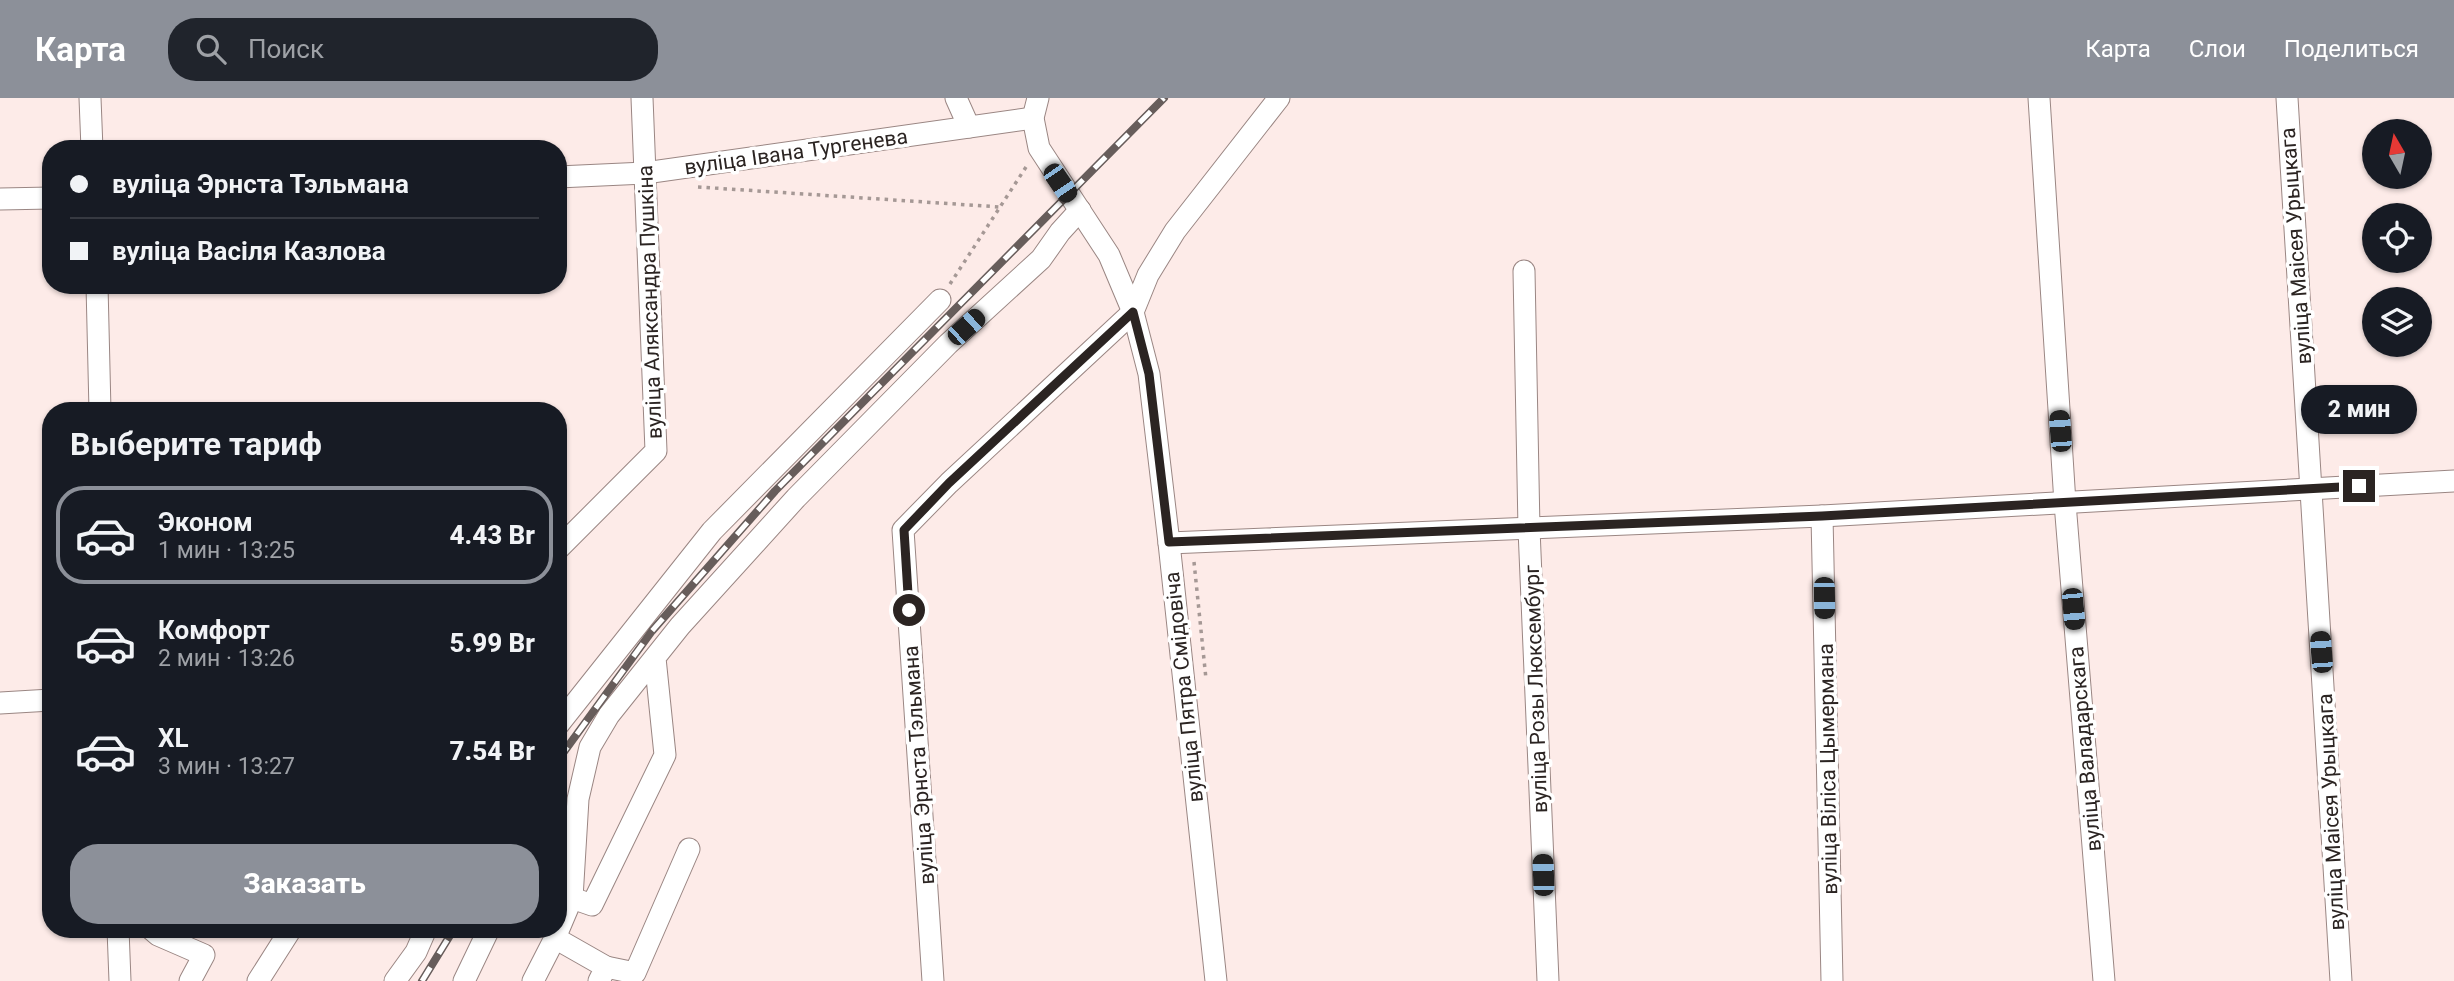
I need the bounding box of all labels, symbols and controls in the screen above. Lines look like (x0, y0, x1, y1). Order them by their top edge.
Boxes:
search box (168, 18, 658, 81)
text: Карта (35, 30, 126, 69)
icon: search (192, 30, 230, 68)
text: Поиск (248, 34, 324, 64)
text: Карта (2085, 35, 2151, 63)
text: Слои (2189, 35, 2246, 63)
text: Поделиться (2284, 35, 2419, 63)
north arrow (2362, 119, 2432, 189)
map controls (2362, 119, 2432, 357)
street label: вуліца Івана Тургенева (683, 124, 909, 180)
street label: вуліца Маісея Урыцкага (2276, 127, 2316, 365)
car (1040, 160, 1081, 206)
street label: вуліца Аляксандра Пушкіна (633, 165, 667, 439)
text: вуліца Эрнста Тэльмана (112, 169, 409, 199)
button: locate (2362, 203, 2432, 273)
text: вуліца Васіля Казлова (112, 236, 386, 266)
button: layers (2362, 287, 2432, 357)
car (944, 305, 989, 349)
callout: 2 мин (2301, 384, 2417, 434)
text: 2 мин (2328, 396, 2390, 423)
car (2049, 409, 2072, 453)
text: Выберите тариф (70, 425, 322, 463)
route end (2343, 470, 2375, 502)
icon: car (74, 504, 137, 567)
text: Эконом (158, 507, 253, 537)
text: 4.43 Br (449, 520, 535, 550)
text: 1 мин · 13:25 (158, 537, 295, 564)
street label: вуліца Розы Люксембург (1520, 564, 1552, 813)
street label: вуліца Пятра Смідовіча (1160, 571, 1208, 803)
car (1814, 577, 1835, 619)
car (2061, 587, 2086, 631)
route start (893, 594, 925, 626)
icon: car (74, 612, 137, 675)
text: Комфорт (158, 615, 270, 645)
text: 5.99 Br (449, 628, 535, 658)
car (2310, 630, 2333, 674)
street label: вуліца Віліса Цымермана (1814, 643, 1842, 895)
text: 2 мин · 13:26 (158, 645, 295, 672)
street label: вуліца Эрнста Тэльмана (899, 645, 939, 885)
street label: вуліца Валадарскага (2064, 645, 2106, 853)
street label: вуліца Маісея Урыцкага (2313, 693, 2349, 931)
icon: car (74, 720, 137, 783)
text: XL (158, 723, 189, 753)
text: 7.54 Br (449, 736, 535, 766)
text: 3 мин · 13:27 (158, 753, 295, 780)
button: Заказать (70, 844, 539, 924)
car (1532, 854, 1555, 896)

